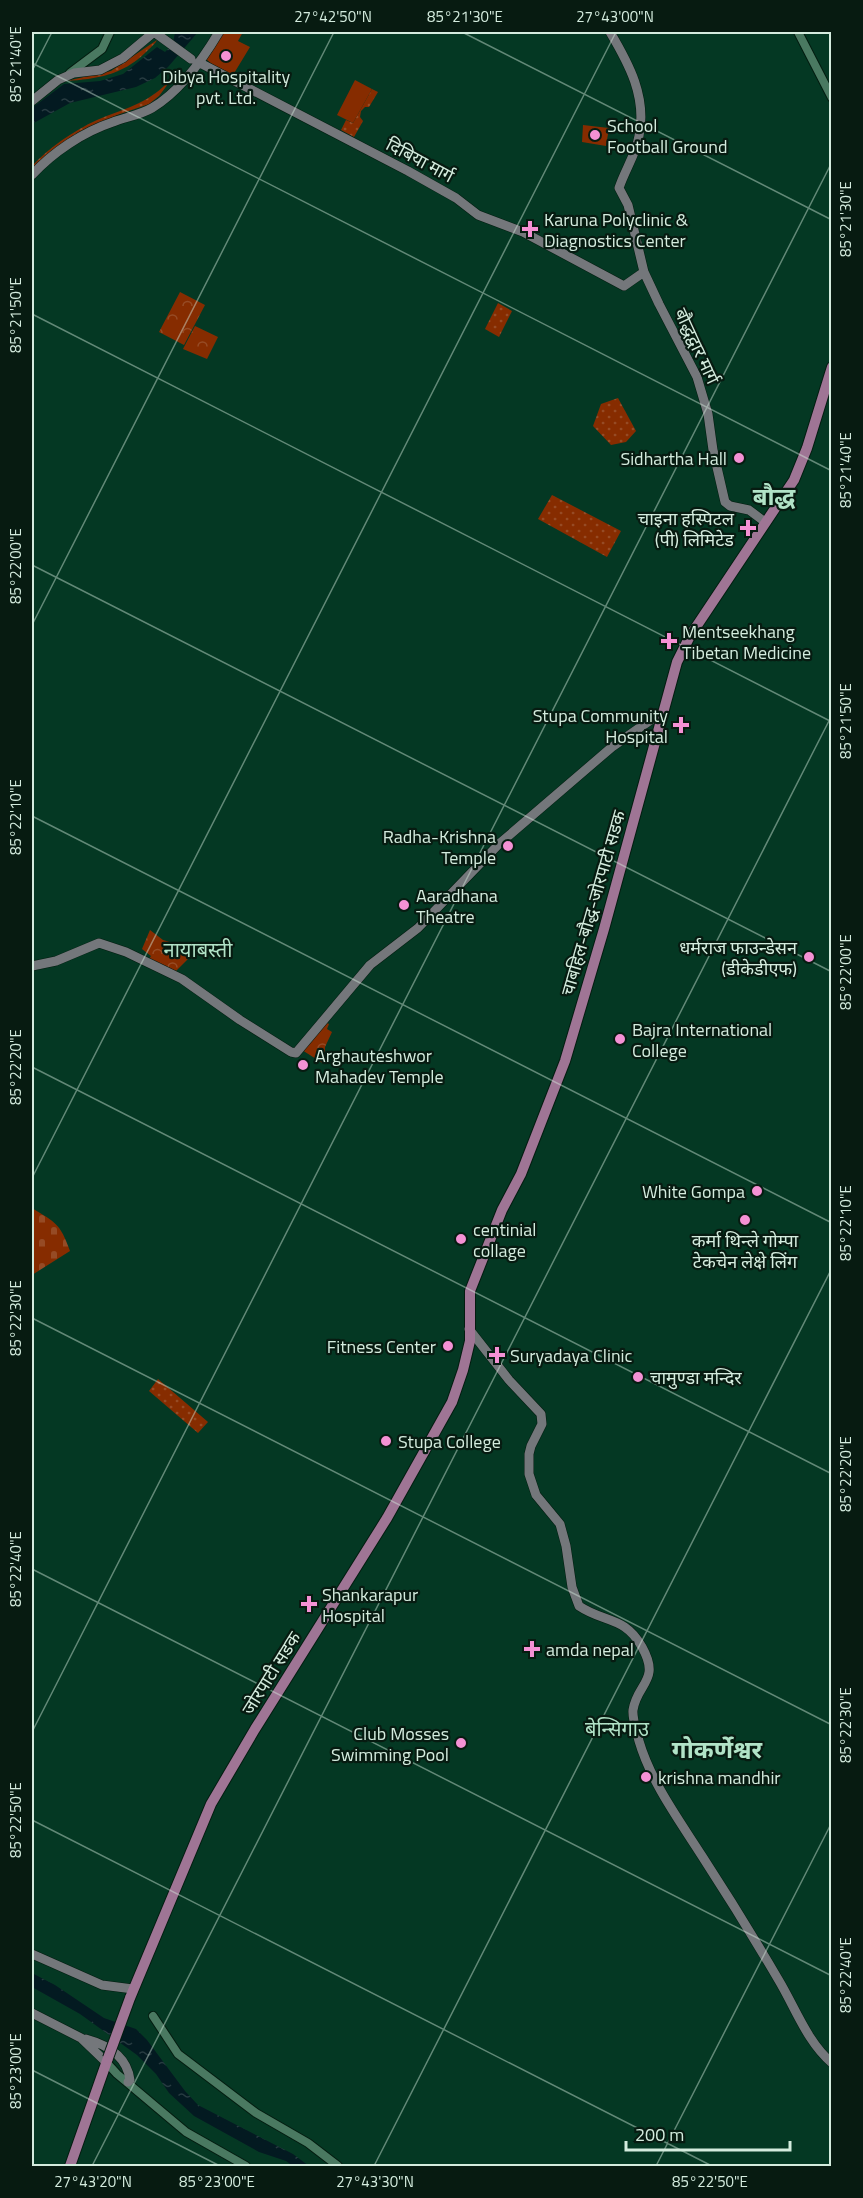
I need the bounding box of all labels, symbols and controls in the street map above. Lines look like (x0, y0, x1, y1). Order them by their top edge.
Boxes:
text: 27°42'50"N (294, 5, 372, 28)
text: 85°21'30"E (427, 5, 503, 28)
text: 27°43'00"N (576, 5, 654, 28)
text: 85°21'40"E (4, 26, 27, 102)
marker: Dibya Hospitality pvt. Ltd. (219, 49, 233, 63)
place label: Dibya Hospitality pvt. Ltd. (162, 63, 290, 111)
place label: School Football Ground (607, 112, 728, 160)
marker: School Football Ground (588, 128, 602, 142)
street label: दिबिया मार्ग (381, 131, 460, 190)
text: 85°21'30"E (834, 181, 857, 257)
place label: Karuna Polyclinic & Diagnostics Center (544, 206, 689, 254)
marker: Karuna Polyclinic & Diagnostics Center (521, 220, 539, 238)
text: 85°21'50"E (4, 277, 27, 353)
street label: बौद्धद्वार मार्ग (668, 303, 727, 389)
text: 85°21'40"E (834, 432, 857, 508)
place label: Sidhartha Hall (620, 445, 727, 472)
marker: Sidhartha Hall (732, 451, 746, 465)
district label: बौद्ध (753, 478, 797, 514)
place label: चाइना हस्पिटल (पी) लिमिटेड (638, 505, 735, 553)
marker: चाइना हस्पिटल (पी) लिमिटेड (739, 519, 757, 537)
text: 85°22'00"E (4, 528, 27, 604)
place label: Mentseekhang Tibetan Medicine (682, 618, 811, 666)
marker: Mentseekhang Tibetan Medicine (660, 632, 678, 650)
text: 85°21'50"E (834, 683, 857, 759)
place label: Stupa Community Hospital (533, 702, 668, 750)
marker: Stupa Community Hospital (672, 716, 690, 734)
text: 85°22'10"E (4, 779, 27, 855)
street label: चाबहिल-बौद्ध-जोरपाटी सडक (554, 806, 633, 999)
place label: Radha-Krishna Temple (383, 823, 496, 871)
marker: Radha-Krishna Temple (501, 839, 515, 853)
place label: Aaradhana Theatre (416, 882, 498, 930)
marker: Aaradhana Theatre (397, 898, 411, 912)
district label: नायाबस्ती (164, 934, 233, 965)
place label: धर्मराज फाउन्डेसन (डीकेडीएफ) (679, 934, 798, 982)
text: 85°22'00"E (834, 934, 857, 1010)
marker: धर्मराज फाउन्डेसन (डीकेडीएफ) (802, 950, 816, 964)
place label: Bajra International College (632, 1016, 772, 1064)
text: 85°22'20"E (4, 1029, 27, 1105)
marker: Bajra International College (613, 1032, 627, 1046)
place label: Arghauteshwor Mahadev Temple (315, 1042, 444, 1090)
marker: Arghauteshwor Mahadev Temple (296, 1058, 310, 1072)
place label: White Gompa (642, 1178, 745, 1205)
marker: White Gompa (750, 1184, 764, 1198)
text: 85°22'10"E (834, 1185, 857, 1261)
marker: कर्मा थिन्ले गोम्पा टेकचेन लेक्षे लिंग (738, 1213, 752, 1227)
place label: centinial collage (473, 1216, 537, 1264)
place label: कर्मा थिन्ले गोम्पा टेकचेन लेक्षे लिंग (692, 1227, 799, 1275)
marker: centinial collage (454, 1232, 468, 1246)
text: 85°22'30"E (4, 1280, 27, 1356)
place label: Fitness Center (327, 1333, 436, 1360)
marker: Fitness Center (441, 1339, 455, 1353)
place label: Suryadaya Clinic (510, 1342, 633, 1369)
marker: Suryadaya Clinic (488, 1346, 506, 1364)
place label: चामुण्डा मन्दिर (650, 1364, 742, 1391)
marker: चामुण्डा मन्दिर (631, 1370, 645, 1384)
place label: Stupa College (398, 1428, 501, 1455)
marker: Stupa College (379, 1434, 393, 1448)
text: 85°22'20"E (834, 1436, 857, 1512)
text: 85°22'40"E (4, 1531, 27, 1607)
place label: Shankarapur Hospital (322, 1581, 418, 1629)
marker: Shankarapur Hospital (300, 1595, 318, 1613)
street label: जोरपाटी सडक (235, 1625, 308, 1720)
place label: amda nepal (546, 1636, 634, 1663)
marker: amda nepal (523, 1640, 541, 1658)
text: 85°22'30"E (834, 1687, 857, 1763)
district label: बेन्सिगाउ (585, 1713, 650, 1744)
place label: Club Mosses Swimming Pool (331, 1720, 449, 1768)
district label: गोकर्णेश्वर (672, 1731, 763, 1767)
marker: Club Mosses Swimming Pool (454, 1736, 468, 1750)
place label: krishna mandhir (658, 1764, 781, 1791)
marker: krishna mandhir (639, 1770, 653, 1784)
text: 85°22'50"E (4, 1782, 27, 1858)
text: 85°22'40"E (834, 1937, 857, 2013)
text: 85°23'00"E (4, 2033, 27, 2109)
scale bar (626, 2114, 790, 2152)
text: 200 m (635, 2121, 684, 2148)
text: 27°43'20"N (54, 2170, 132, 2193)
text: 85°23'00"E (179, 2170, 255, 2193)
text: 27°43'30"N (336, 2170, 414, 2193)
text: 85°22'50"E (672, 2170, 748, 2193)

